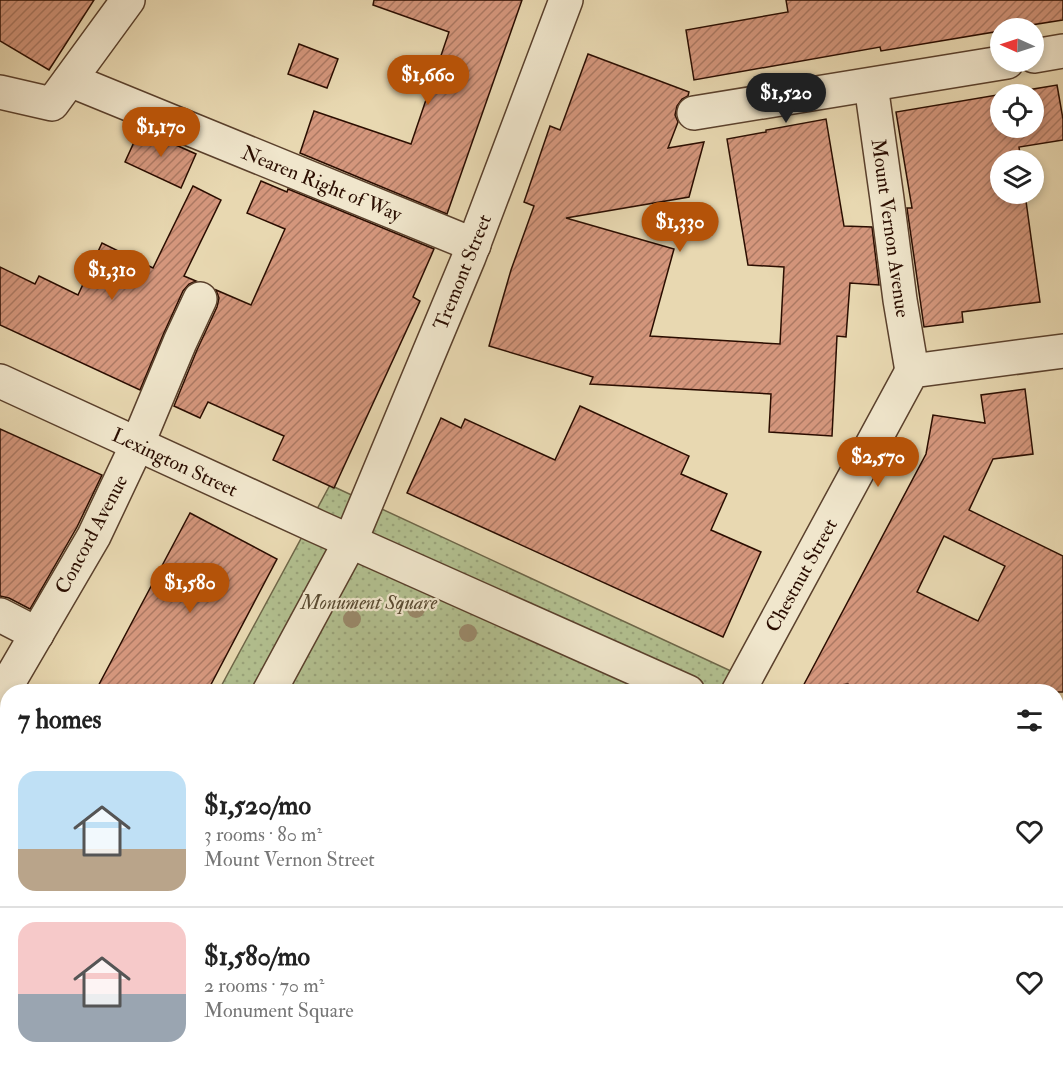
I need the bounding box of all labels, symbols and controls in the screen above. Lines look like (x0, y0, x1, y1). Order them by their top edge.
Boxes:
north arrow (990, 18, 1044, 72)
map controls (990, 18, 1044, 204)
pin: $1,660 (379, 55, 477, 106)
text: $1,660 (401, 62, 455, 87)
pin: $1,520 (737, 73, 835, 124)
text: $1,520 (760, 80, 812, 105)
button: locate (990, 84, 1044, 138)
pin: $1,170 (112, 107, 210, 158)
text: $1,170 (136, 114, 186, 139)
street label: Mount Vernon Avenue (866, 137, 915, 319)
street label: Nearen Right of Way (238, 140, 407, 227)
button: layers (990, 150, 1044, 204)
pin: $1,330 (631, 202, 729, 253)
text: $1,330 (656, 209, 704, 234)
street label: Tremont Street (428, 210, 497, 334)
pin: $1,310 (63, 250, 161, 301)
text: $1,310 (88, 257, 136, 282)
street label: Lexington Street (108, 422, 242, 503)
pin: $2,570 (829, 437, 927, 488)
text: $2,570 (851, 444, 905, 469)
street label: Concord Avenue (50, 470, 133, 598)
street label: Chestnut Street (760, 514, 843, 636)
pin: $1,580 (141, 563, 239, 614)
text: $1,580 (164, 570, 216, 595)
park label: Monument Square (300, 590, 438, 615)
text: 7 homes (18, 704, 101, 736)
icon: filters (1013, 704, 1046, 737)
text: $1,520/mo (204, 790, 311, 822)
icon: home (66, 795, 138, 867)
icon: heart (1013, 815, 1046, 848)
text: 3 rooms · 80 m² (204, 822, 322, 847)
text: Mount Vernon Street (204, 847, 375, 872)
text: $1,580/mo (204, 941, 310, 973)
icon: home (66, 946, 138, 1018)
icon: heart (1013, 966, 1046, 999)
text: 2 rooms · 70 m² (204, 973, 324, 998)
text: Monument Square (204, 998, 354, 1023)

